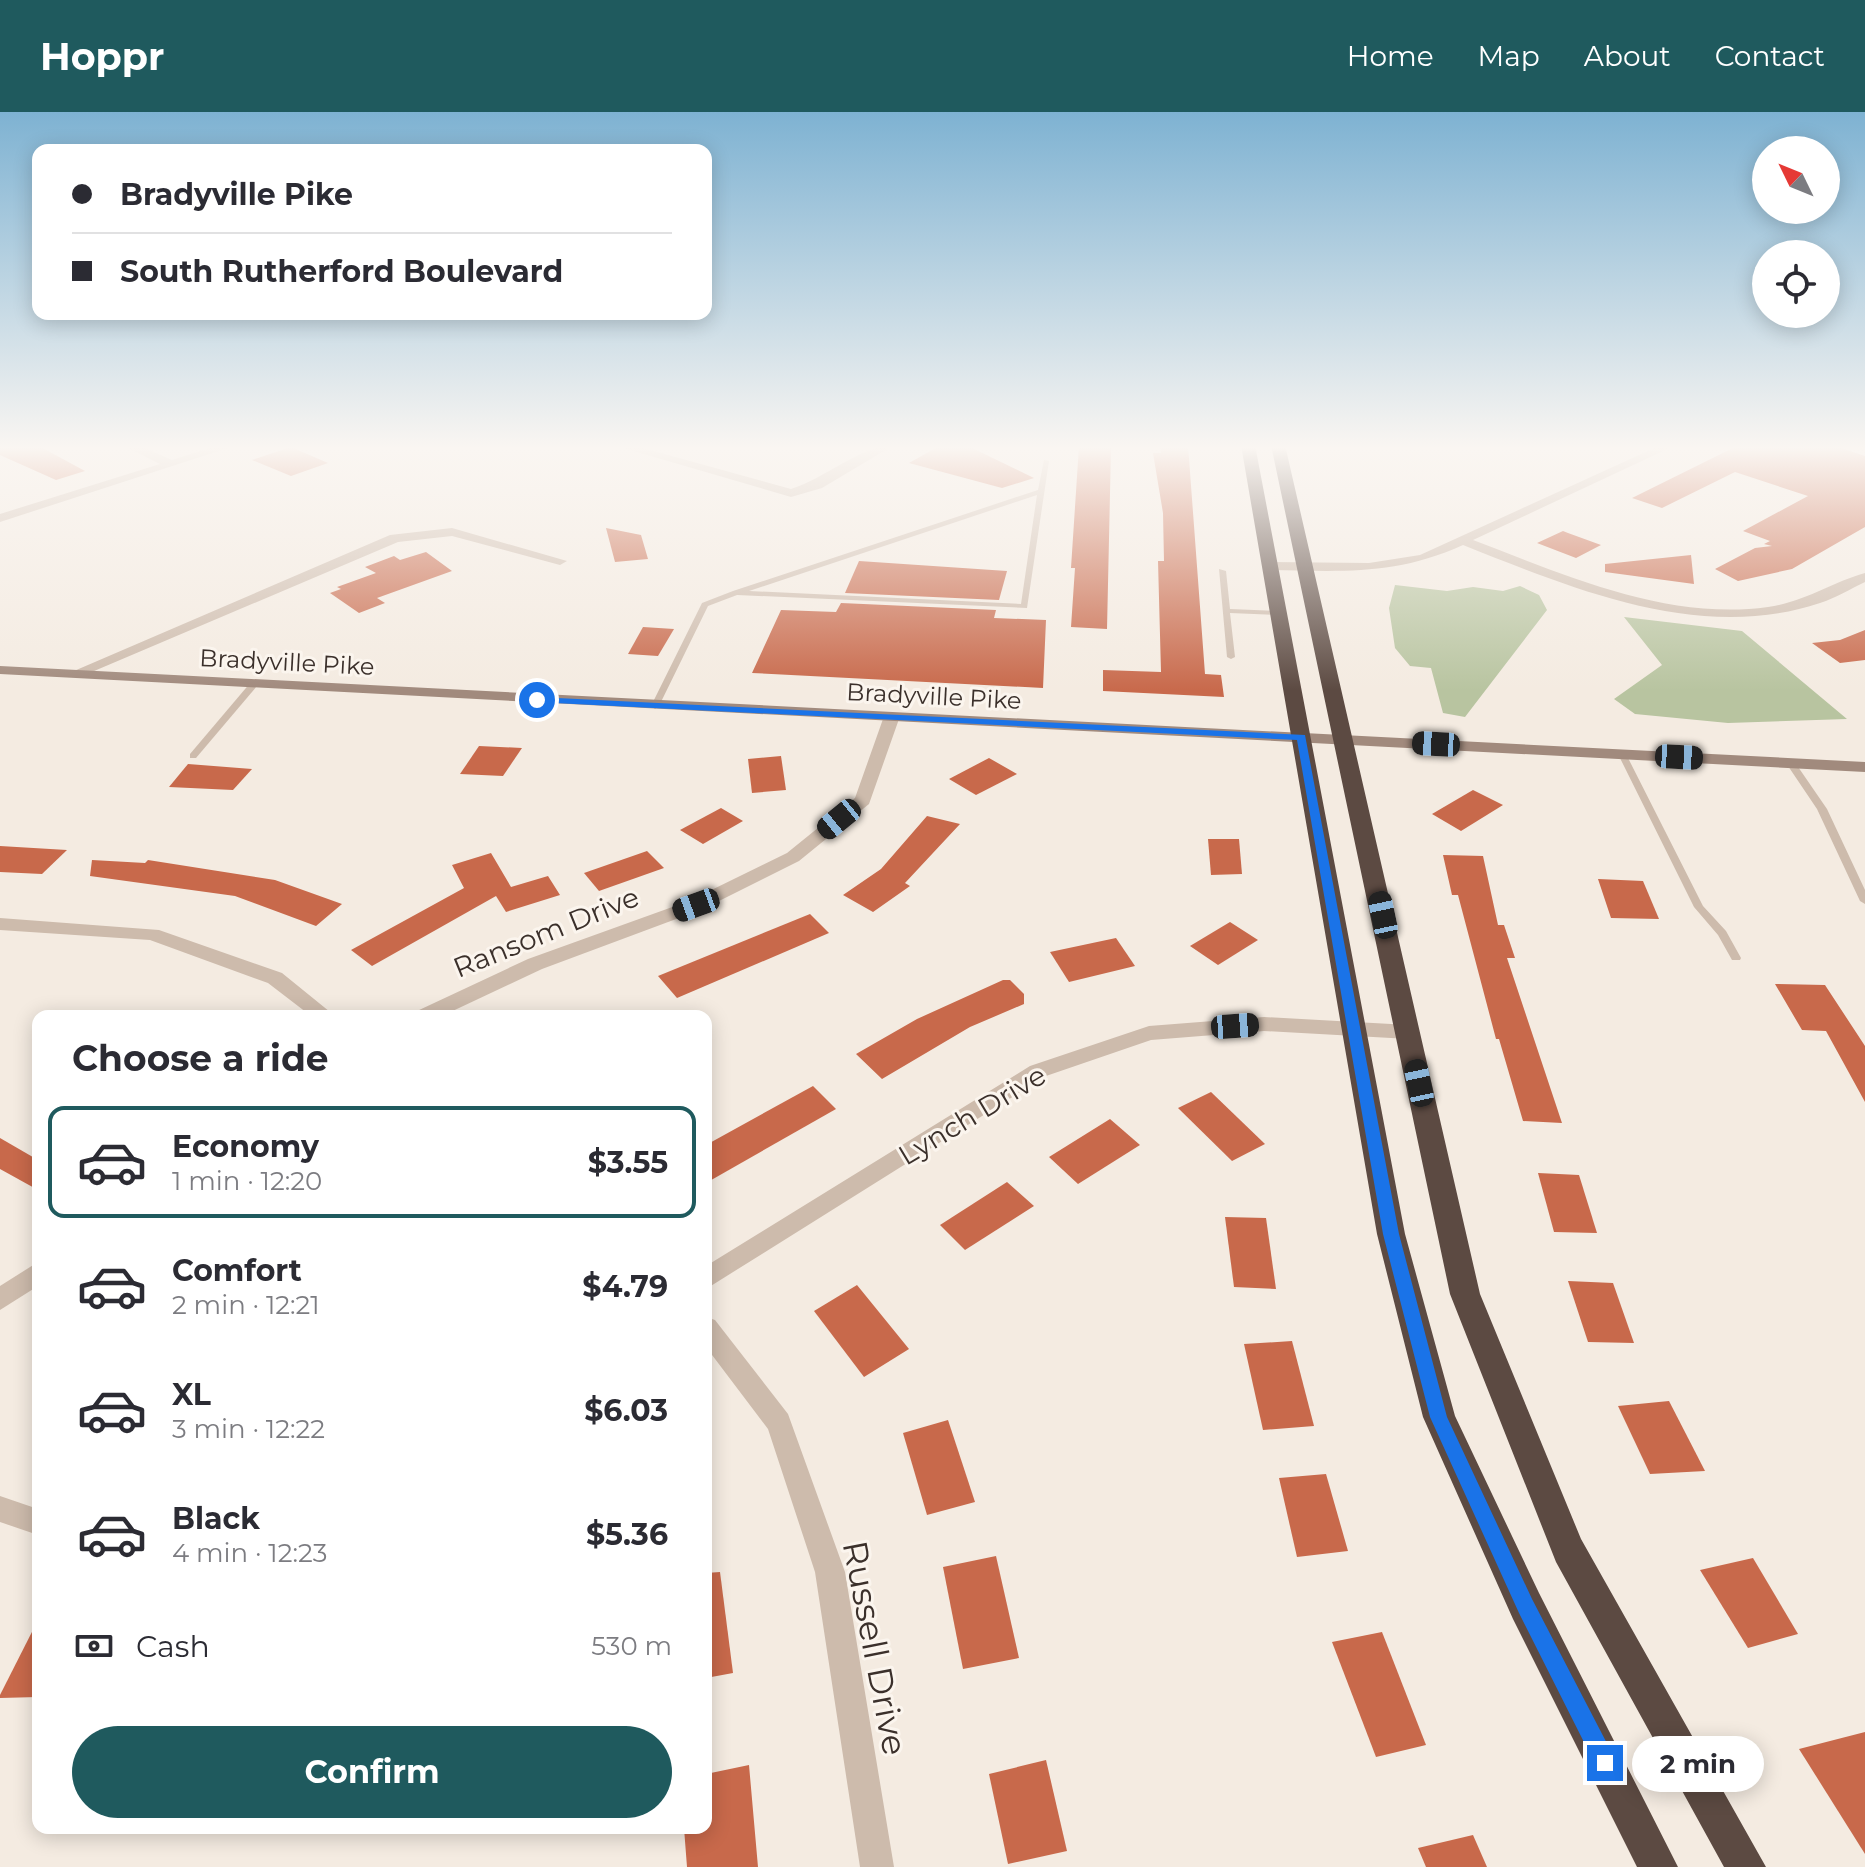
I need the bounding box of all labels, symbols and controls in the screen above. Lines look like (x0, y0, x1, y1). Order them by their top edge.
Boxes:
text: Hoppr (40, 33, 164, 80)
text: Home (1347, 39, 1434, 73)
text: Map (1478, 39, 1540, 73)
text: About (1584, 39, 1671, 73)
text: Contact (1715, 39, 1825, 73)
north arrow (1752, 136, 1840, 224)
map controls (1752, 136, 1840, 328)
text: Bradyville Pike (120, 176, 353, 213)
button: locate (1752, 240, 1840, 328)
text: South Rutherford Boulevard (120, 253, 563, 290)
street label: Bradyville Pike (199, 643, 375, 681)
street label: Bradyville Pike (846, 677, 1022, 715)
route start (519, 682, 555, 718)
car (1411, 731, 1461, 757)
car (1654, 744, 1704, 770)
car (813, 795, 865, 843)
street label: Ransom Drive (448, 879, 644, 985)
car (669, 886, 723, 924)
car (1366, 889, 1400, 941)
car (1210, 1012, 1260, 1040)
text: Choose a ride (72, 1036, 329, 1080)
car (1402, 1057, 1436, 1109)
street label: Lynch Drive (892, 1058, 1052, 1172)
icon: car (76, 1126, 148, 1198)
text: Economy (172, 1128, 319, 1165)
text: $3.55 (588, 1144, 668, 1181)
text: 1 min · 12:20 (172, 1165, 322, 1197)
icon: car (76, 1250, 148, 1322)
text: Comfort (172, 1252, 302, 1289)
text: $4.79 (582, 1268, 668, 1305)
text: 2 min · 12:21 (172, 1289, 320, 1321)
icon: car (76, 1374, 148, 1446)
text: XL (172, 1376, 211, 1413)
text: $6.03 (584, 1392, 668, 1429)
text: 3 min · 12:22 (172, 1413, 325, 1445)
icon: car (76, 1498, 148, 1570)
text: Black (172, 1500, 260, 1537)
text: $5.36 (586, 1516, 668, 1553)
text: 4 min · 12:23 (172, 1537, 327, 1569)
street label: Russell Drive (834, 1537, 916, 1759)
icon: cash (72, 1624, 116, 1668)
text: Cash (136, 1628, 210, 1665)
text: 530 m (591, 1630, 672, 1662)
button: Confirm (72, 1726, 672, 1818)
callout: 2 min (1633, 1735, 1765, 1791)
route end (1587, 1745, 1623, 1781)
text: 2 min (1660, 1748, 1736, 1780)

